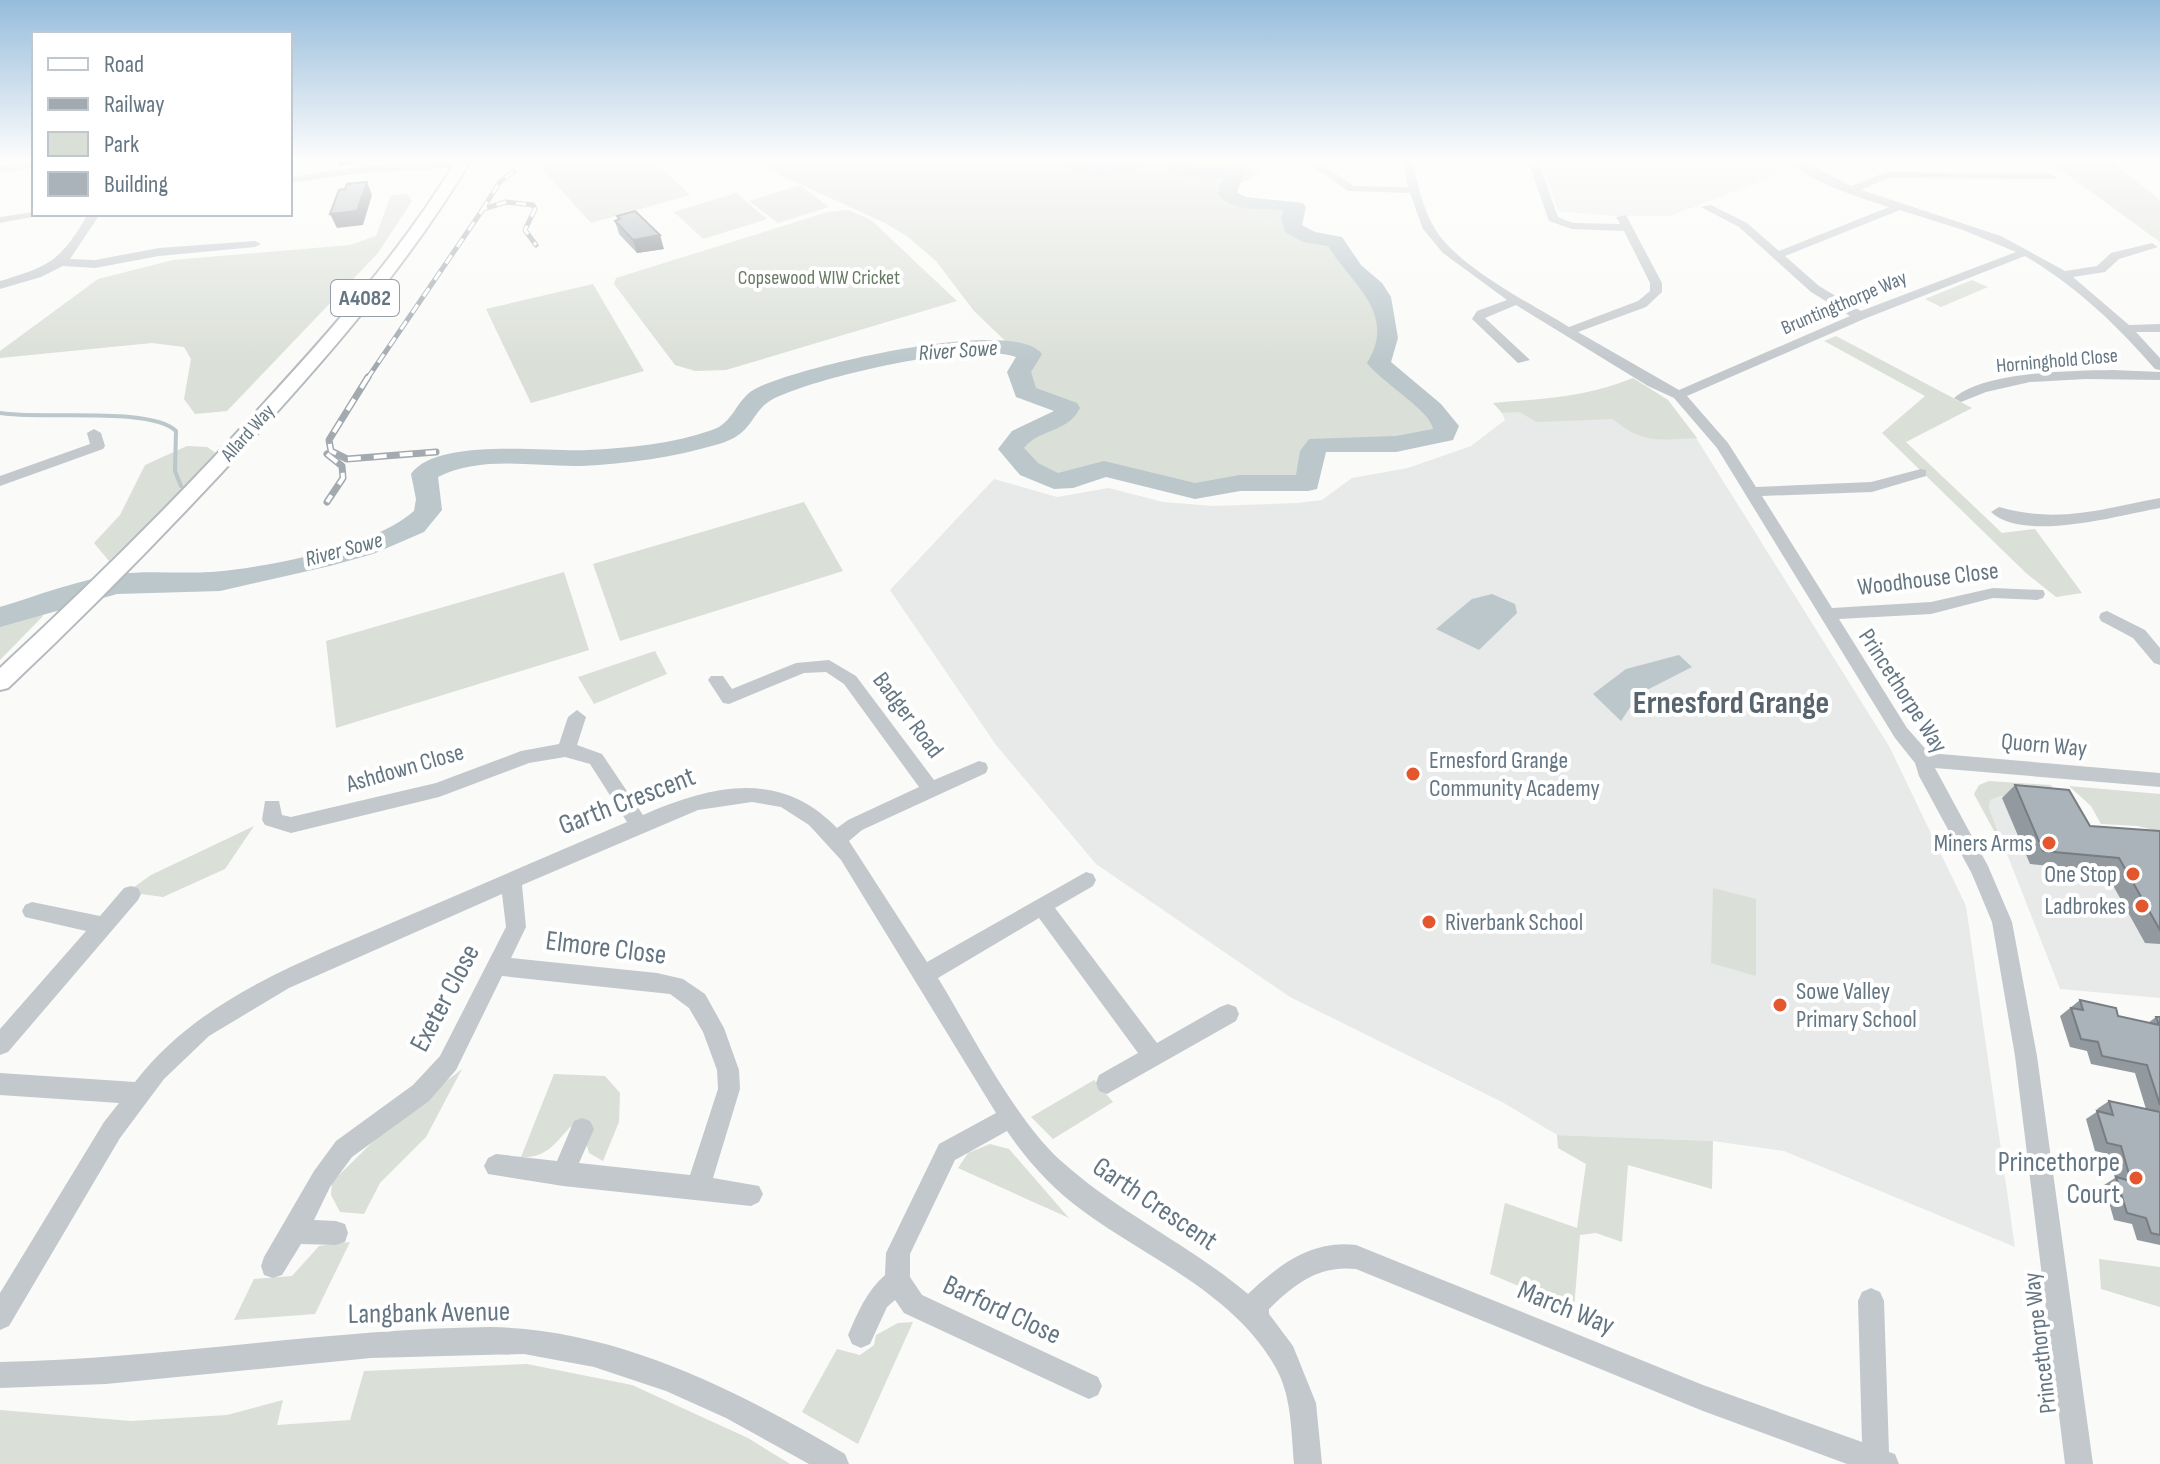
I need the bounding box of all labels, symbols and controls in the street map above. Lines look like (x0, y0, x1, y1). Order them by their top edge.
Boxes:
legend (32, 32, 292, 216)
text: Road (104, 50, 144, 79)
text: Railway (104, 90, 164, 119)
text: Park (104, 130, 139, 159)
text: Building (104, 170, 168, 199)
park label: Copsewood WIW Cricket (738, 266, 900, 290)
street label: Bruntingthorpe Way (1778, 266, 1911, 340)
road number: A4082 (331, 280, 399, 316)
water label: River Sowe (918, 335, 999, 367)
street label: Horninghold Close (1995, 344, 2119, 378)
street label: Allard Way (215, 399, 280, 467)
water label: River Sowe (302, 527, 386, 573)
street label: Woodhouse Close (1856, 556, 2000, 602)
street label: Princethorpe Way (1852, 624, 1954, 758)
street label: Badger Road (866, 666, 950, 764)
district label: Ernesford Grange (1633, 684, 1829, 723)
street label: Quorn Way (2000, 727, 2088, 763)
street label: Ashdown Close (342, 737, 467, 799)
place label: Ernesford Grange Community Academy (1429, 746, 1600, 803)
street label: Garth Crescent (554, 760, 700, 842)
marker: Ernesford Grange Community Academy (1404, 765, 1422, 783)
place label: Miners Arms (1934, 829, 2033, 858)
marker: Miners Arms (2040, 834, 2058, 852)
place label: One Stop (2044, 860, 2117, 889)
marker: One Stop (2124, 865, 2142, 883)
place label: Ladbrokes (2044, 892, 2126, 921)
marker: Ladbrokes (2133, 897, 2151, 915)
place label: Riverbank School (1445, 908, 1583, 937)
marker: Riverbank School (1420, 913, 1438, 931)
street label: Elmore Close (544, 924, 668, 972)
street label: Exeter Close (403, 939, 487, 1057)
place label: Sowe Valley Primary School (1796, 977, 1917, 1034)
marker: Sowe Valley Primary School (1771, 996, 1789, 1014)
place label: Princethorpe Court (1998, 1146, 2120, 1211)
street label: Garth Crescent (1086, 1150, 1224, 1258)
marker: Princethorpe Court (2127, 1169, 2145, 1187)
street label: Barford Close (938, 1268, 1066, 1352)
street label: Princethorpe Way (2017, 1271, 2063, 1415)
street label: March Way (1513, 1274, 1619, 1342)
street label: Langbank Avenue (348, 1295, 510, 1331)

